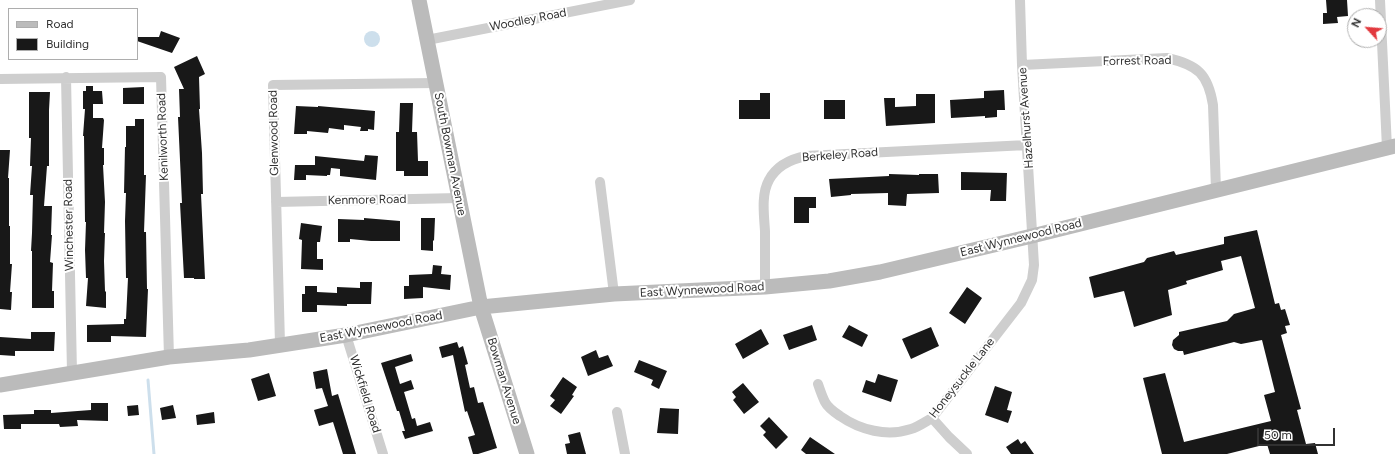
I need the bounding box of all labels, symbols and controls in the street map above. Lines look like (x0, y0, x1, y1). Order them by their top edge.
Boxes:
street label: Woodley Road (488, 5, 568, 35)
legend (8, 8, 138, 60)
north arrow (1347, 8, 1387, 48)
text: N (1349, 16, 1364, 30)
text: Road (46, 17, 74, 31)
text: Building (46, 37, 89, 51)
street label: Forrest Road (1102, 53, 1172, 69)
street label: Hazelhurst Avenue (1015, 67, 1037, 169)
street label: Glenwood Road (266, 90, 282, 176)
street label: South Bowman Avenue (431, 91, 469, 217)
street label: Kenilworth Road (154, 93, 172, 181)
street label: Berkeley Road (802, 145, 878, 165)
street label: Winchester Road (61, 179, 77, 271)
street label: Kenmore Road (327, 192, 407, 208)
street label: East Wynnewood Road (959, 216, 1083, 260)
street label: East Wynnewood Road (639, 280, 765, 300)
street label: East Wynnewood Road (318, 308, 444, 346)
street label: Honeysuckle Lane (926, 335, 998, 421)
street label: Bowman Avenue (484, 336, 524, 426)
street label: Wickfield Road (346, 353, 384, 435)
scale bar (1259, 420, 1337, 446)
text: 50 m (1264, 428, 1292, 442)

